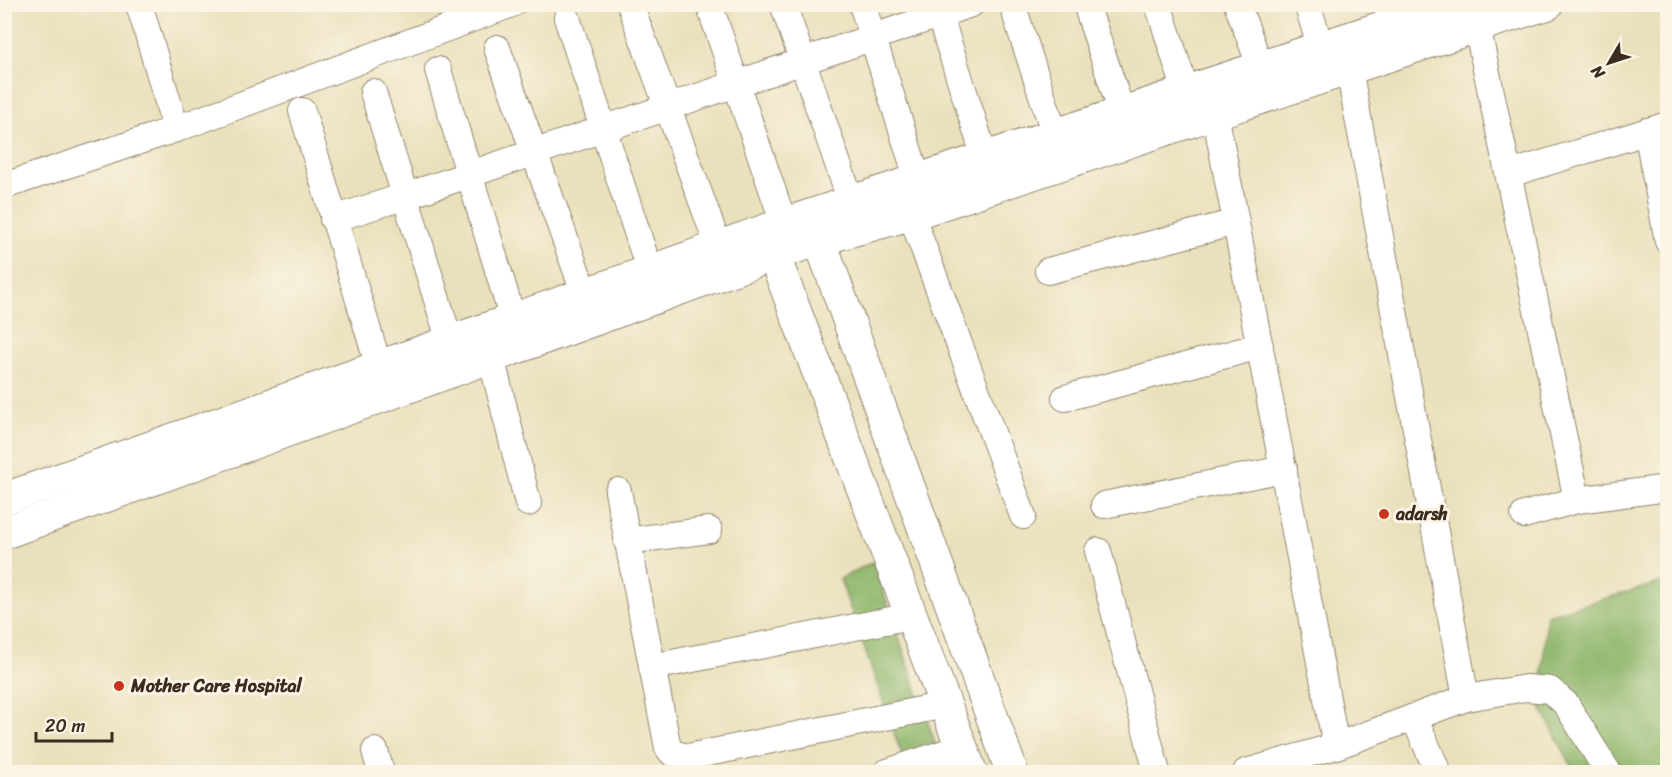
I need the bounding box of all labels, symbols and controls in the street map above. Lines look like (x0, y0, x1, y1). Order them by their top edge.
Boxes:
north arrow (1579, 33, 1639, 93)
text: N (1582, 58, 1613, 86)
place label: adarsh (1395, 498, 1448, 530)
marker: adarsh (1377, 507, 1391, 521)
place label: Mother Care Hospital (130, 670, 303, 702)
marker: Mother Care Hospital (112, 679, 126, 693)
scale bar (36, 705, 112, 743)
text: 20 m (45, 710, 85, 742)

